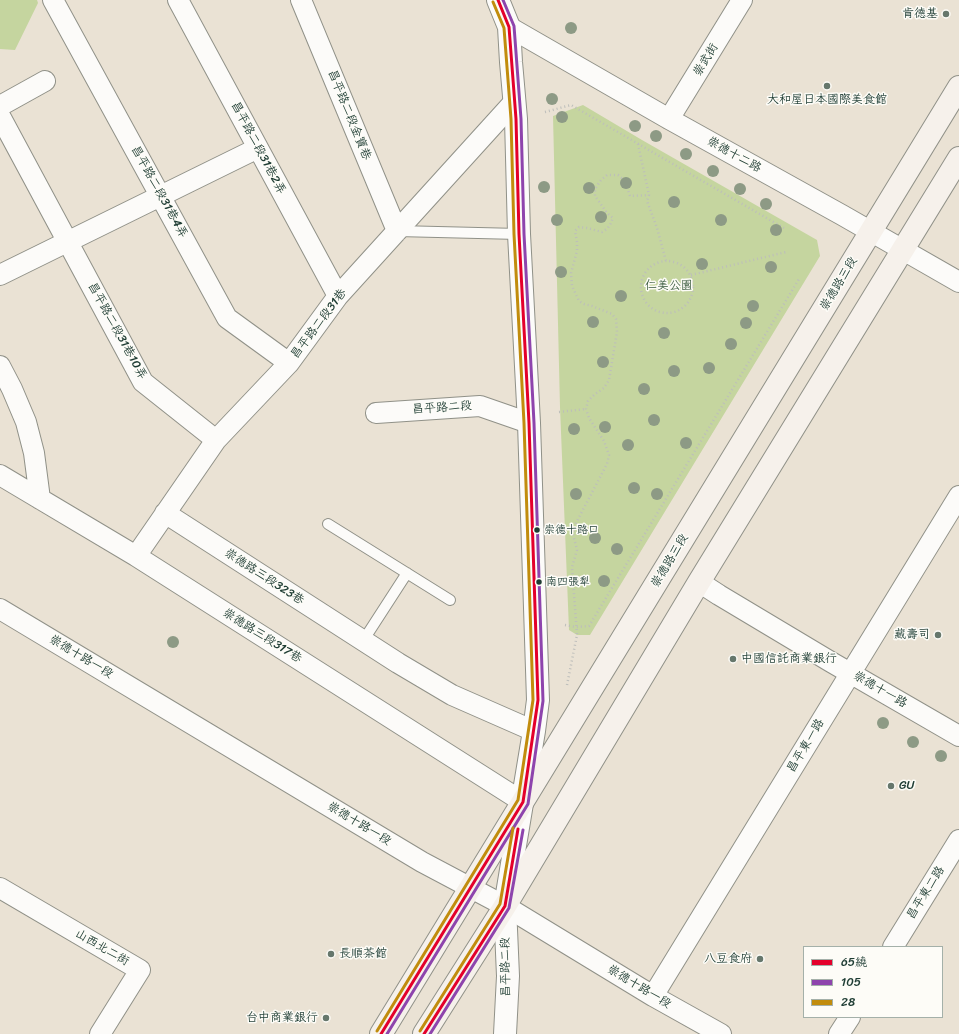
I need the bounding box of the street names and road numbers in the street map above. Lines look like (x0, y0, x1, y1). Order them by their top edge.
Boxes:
street label: 崇武街 (691, 41, 721, 79)
street label: 昌平路二段金寶巷 (324, 68, 374, 162)
street label: 昌平路二段31巷2弄 (228, 99, 288, 197)
street label: 崇德十二路 (704, 134, 764, 176)
street label: 昌平路二段31巷4弄 (128, 143, 190, 241)
street label: 崇德路三段 (817, 255, 861, 313)
street label: 昌平路二段31巷10弄 (84, 280, 150, 382)
street label: 昌平路二段31巷 (288, 286, 350, 362)
street label: 昌平路二段 (412, 399, 472, 417)
street label: 崇德路三段 (648, 532, 692, 590)
street label: 崇德路三段323巷 (221, 546, 307, 608)
street label: 崇德路三段317巷 (220, 606, 304, 666)
street label: 崇德十路一段 (46, 632, 116, 682)
street label: 崇德十一路 (850, 669, 910, 711)
street label: 昌平東一路 (784, 717, 828, 775)
street label: 崇德十路一段 (324, 799, 394, 849)
street label: 昌平東二路 (904, 864, 948, 922)
street label: 山西北二街 (72, 927, 132, 969)
street label: 昌平路二段 (498, 937, 514, 997)
street label: 崇德十路一段 (604, 962, 674, 1012)

